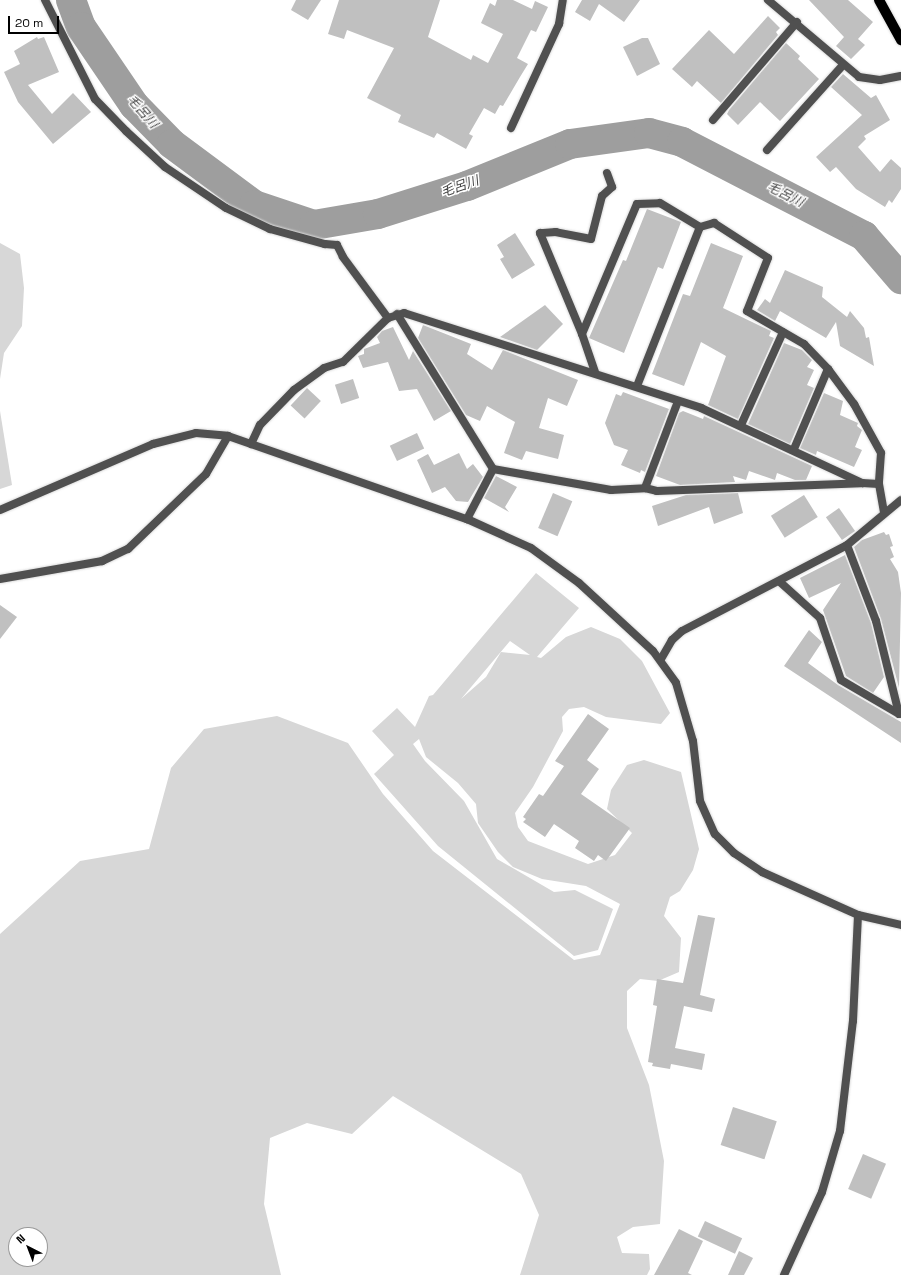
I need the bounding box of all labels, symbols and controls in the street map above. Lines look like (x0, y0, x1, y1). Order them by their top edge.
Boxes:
scale bar (10, 8, 61, 34)
text: 20 m (15, 15, 43, 31)
water label: 毛呂川 (123, 92, 161, 132)
water label: 毛呂川 (439, 173, 481, 201)
water label: 毛呂川 (764, 179, 806, 211)
north arrow (8, 1227, 48, 1267)
text: N (13, 1231, 28, 1246)

